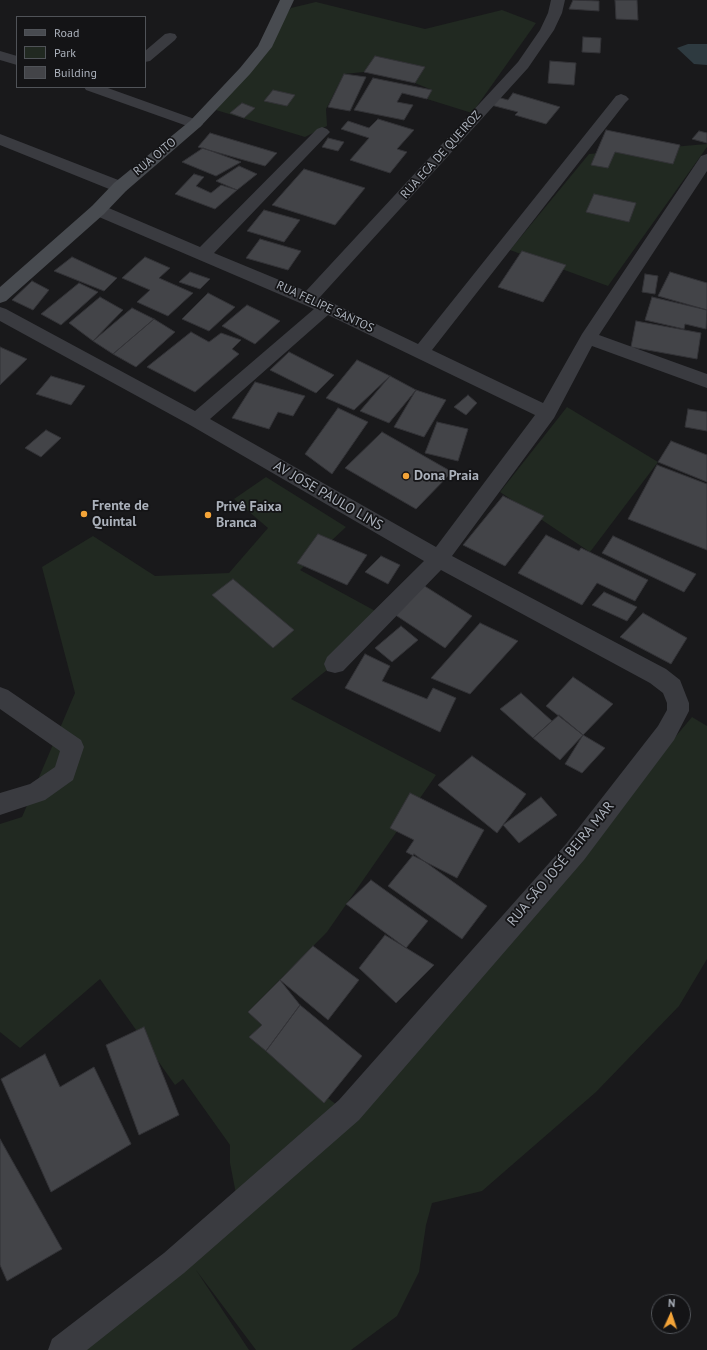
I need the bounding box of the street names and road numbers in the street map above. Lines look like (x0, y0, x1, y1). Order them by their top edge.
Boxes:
street label: RUA ECA DE QUEIROZ (398, 108, 484, 202)
street label: RUA OITO (131, 135, 179, 179)
street label: RUA FELIPE SANTOS (274, 278, 376, 336)
street label: AV JOSE PAULO LINS (270, 458, 386, 534)
street label: RUA SÃO JOSÉ BEIRA MAR (504, 798, 618, 930)

